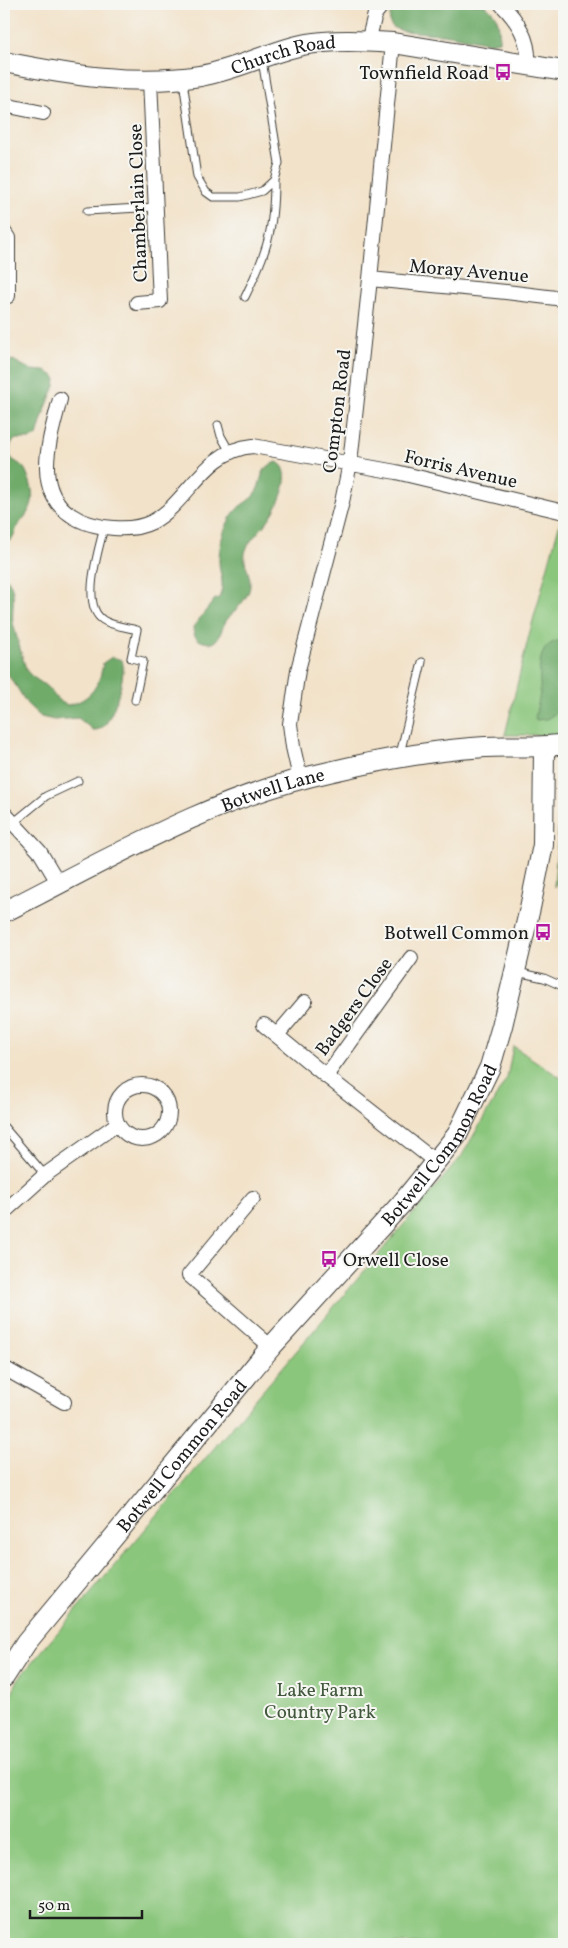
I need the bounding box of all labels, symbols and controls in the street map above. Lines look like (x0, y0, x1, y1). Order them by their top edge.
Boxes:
street label: Church Road (228, 30, 337, 82)
place label: Townfield Road (359, 61, 489, 87)
bus stop icon: Townfield Road (493, 62, 513, 82)
street label: Chamberlain Close (123, 123, 155, 283)
street label: Moray Avenue (408, 254, 530, 290)
street label: Compton Road (317, 348, 358, 475)
street label: Forris Avenue (401, 444, 520, 496)
street label: Botwell Lane (217, 762, 327, 820)
place label: Botwell Common (384, 921, 529, 947)
bus stop icon: Botwell Common (533, 922, 553, 942)
street label: Badgers Close (310, 953, 399, 1062)
street label: Botwell Common Road (376, 1060, 505, 1233)
place label: Orwell Close (343, 1248, 449, 1274)
bus stop icon: Orwell Close (319, 1249, 339, 1269)
street label: Botwell Common Road (112, 1375, 254, 1539)
park label: Lake Farm Country Park (264, 1678, 376, 1726)
scale bar (30, 1888, 142, 1920)
text: 50 m (38, 1896, 70, 1917)

